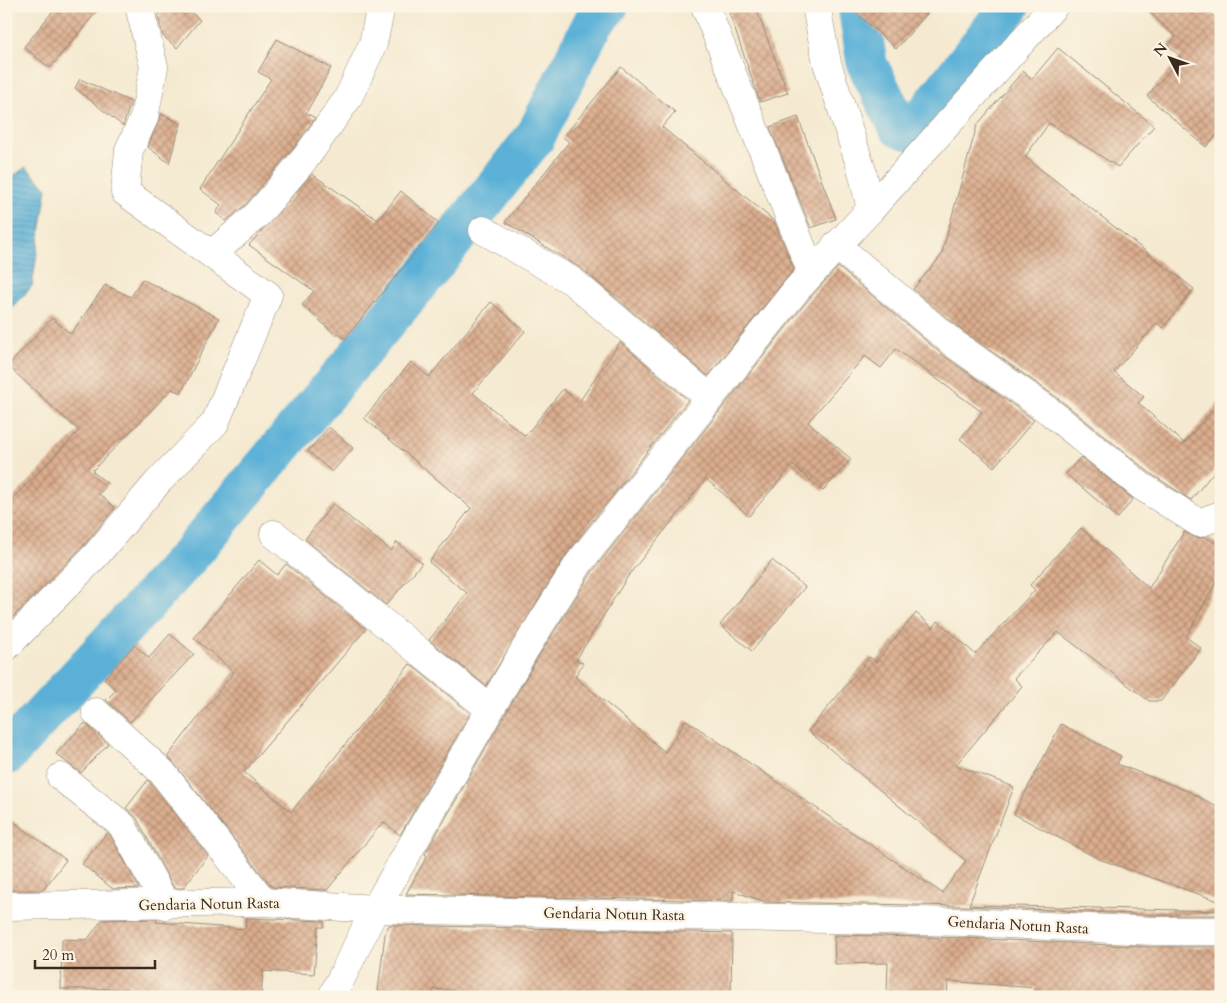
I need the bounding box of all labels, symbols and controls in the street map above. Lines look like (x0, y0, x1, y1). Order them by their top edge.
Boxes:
north arrow (1144, 32, 1194, 82)
text: N (1149, 39, 1172, 61)
street label: Gendaria Notun Rasta (138, 893, 280, 915)
street label: Gendaria Notun Rasta (543, 903, 685, 925)
street label: Gendaria Notun Rasta (947, 911, 1090, 939)
scale bar (35, 938, 155, 970)
text: 20 m (42, 945, 74, 965)

